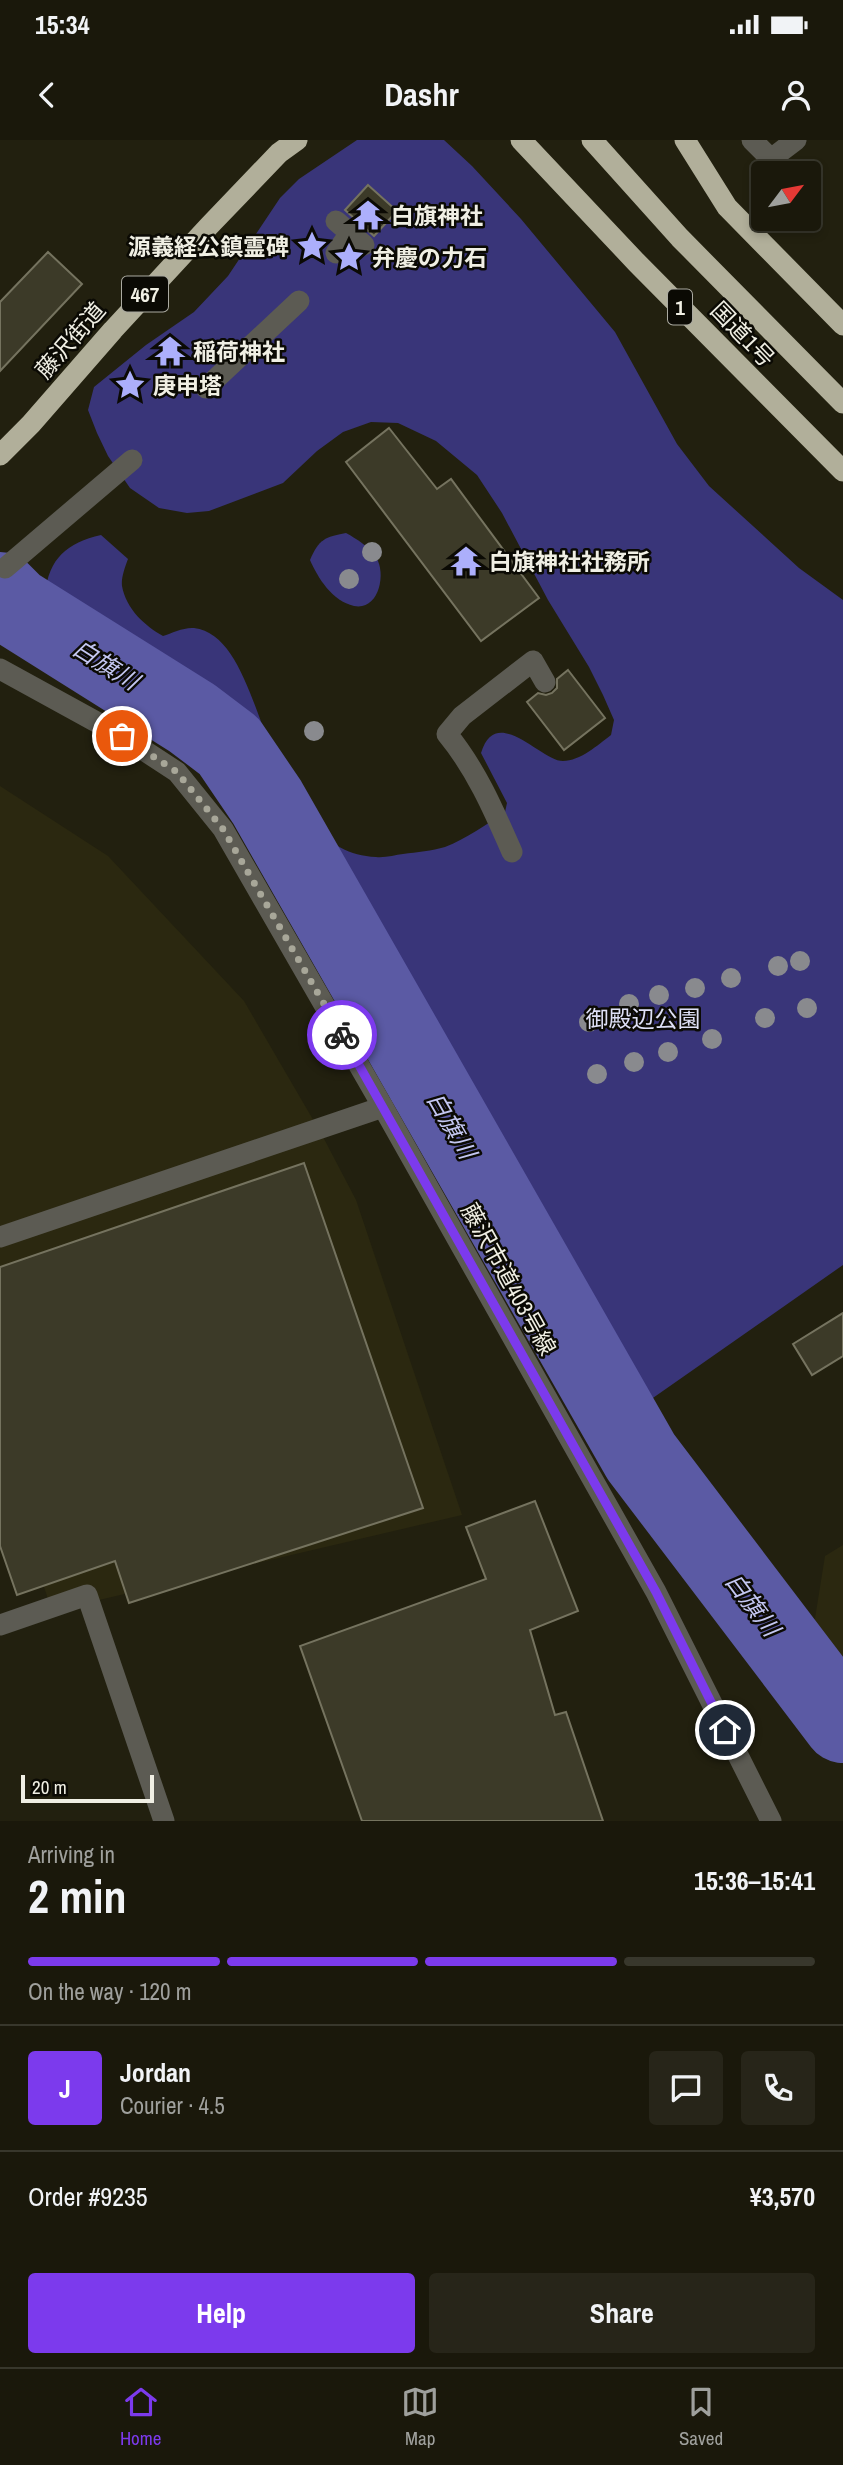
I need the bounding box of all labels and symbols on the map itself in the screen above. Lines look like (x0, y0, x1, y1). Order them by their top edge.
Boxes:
north arrow (751, 161, 821, 231)
temple icon: 白旗神社 (351, 198, 385, 232)
place label: 白旗神社 (391, 200, 483, 231)
place icon: 源義経公鎮霊碑 (295, 229, 329, 263)
place label: 源義経公鎮霊碑 (128, 231, 289, 262)
place icon: 弁慶の力石 (332, 240, 366, 274)
place label: 弁慶の力石 (372, 242, 487, 273)
road number: 467 (122, 276, 168, 312)
road number: 1 (668, 290, 692, 324)
street label: 藤沢街道 (28, 295, 112, 385)
street label: 国道1号 (704, 295, 782, 373)
temple icon: 稲荷神社 (153, 334, 187, 368)
place label: 稲荷神社 (193, 336, 285, 367)
place icon: 庚申塔 (113, 368, 147, 402)
place label: 庚申塔 (153, 370, 222, 401)
temple icon: 白旗神社社務所 (449, 544, 483, 578)
place label: 白旗神社社務所 (489, 546, 650, 577)
water label: 白旗川 (67, 631, 148, 698)
pin (92, 706, 152, 766)
courier (307, 1000, 377, 1070)
park label: 御殿辺公園 (586, 1003, 701, 1034)
water label: 白旗川 (420, 1086, 485, 1167)
street label: 藤沢市道403号線 (454, 1197, 564, 1361)
water label: 白旗川 (719, 1566, 789, 1645)
pin (695, 1700, 755, 1760)
scale bar (21, 1772, 154, 1804)

